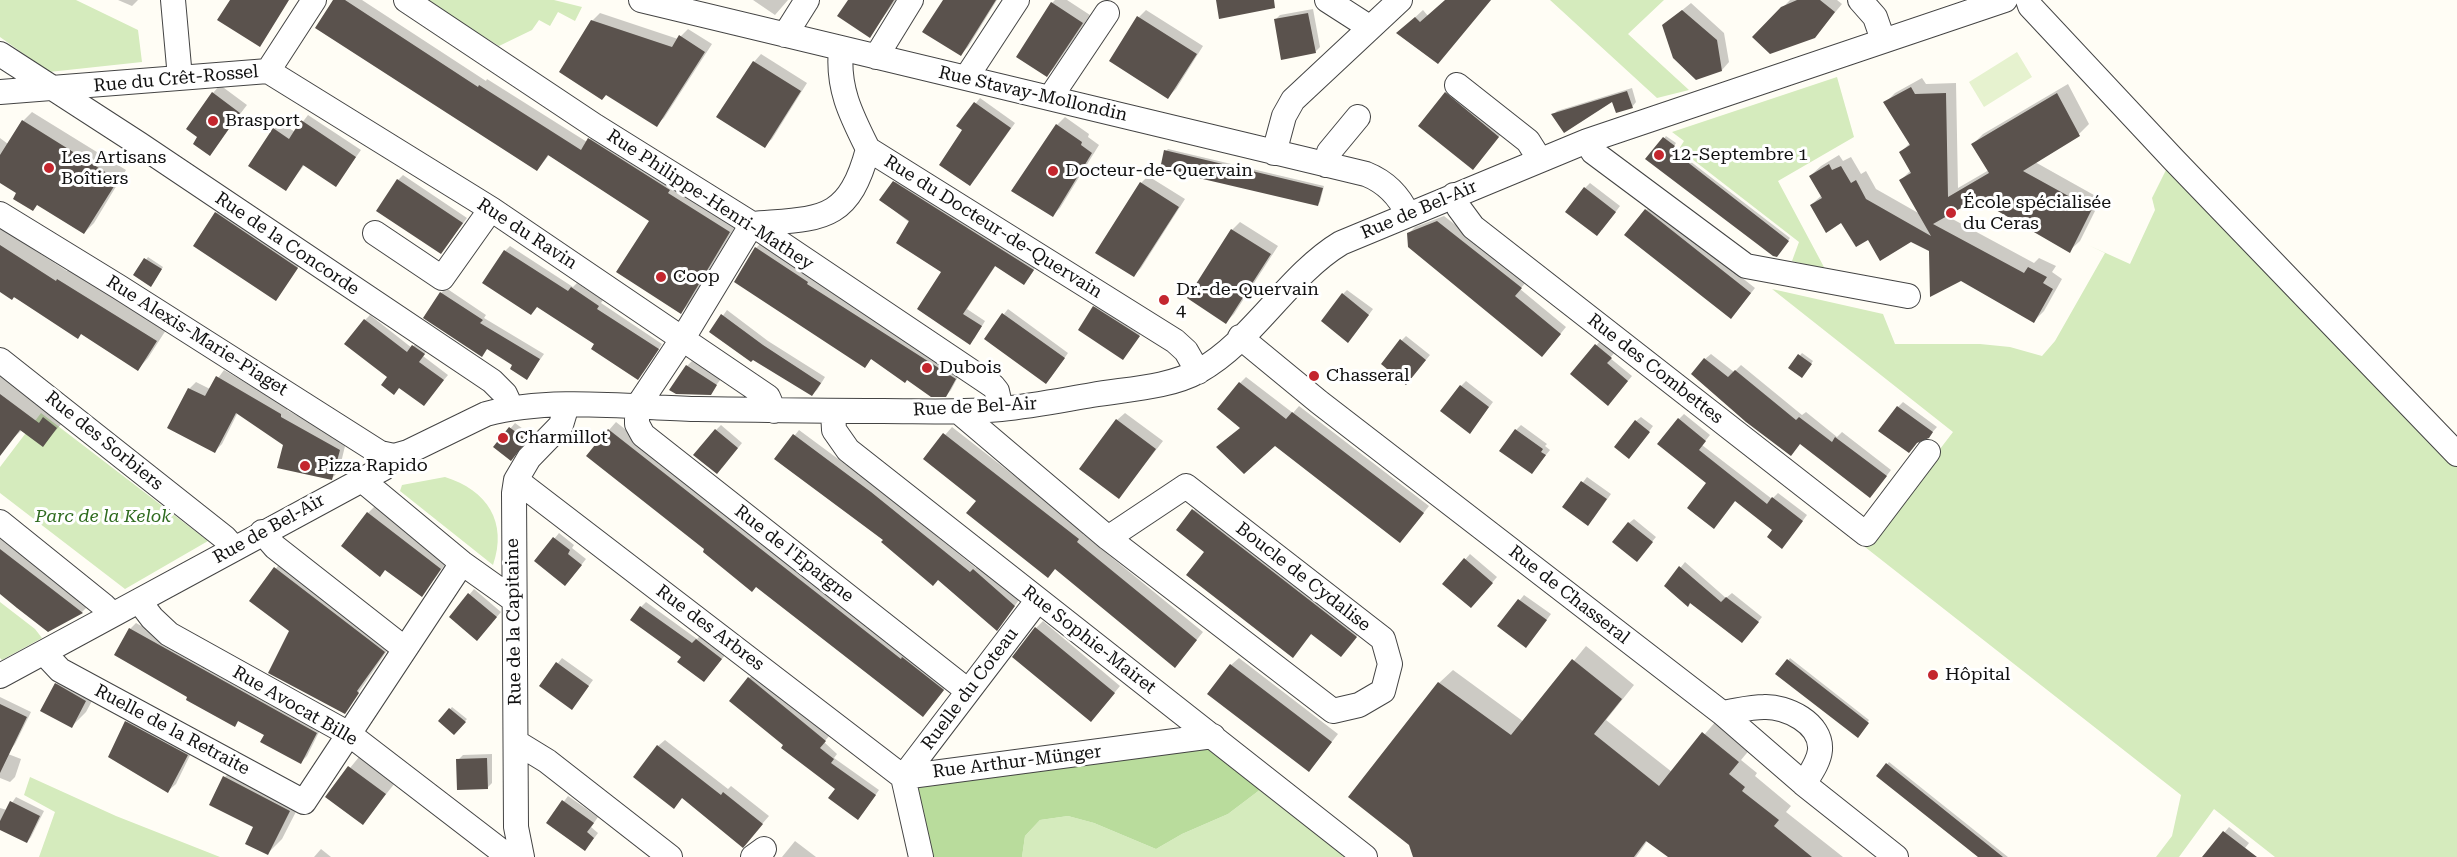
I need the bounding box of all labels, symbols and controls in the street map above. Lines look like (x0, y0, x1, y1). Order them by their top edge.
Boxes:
street label: Rue du Crêt-Rossel (93, 61, 259, 97)
street label: Rue Stavay-Mollondin (936, 62, 1130, 126)
place label: Brasport (225, 110, 300, 132)
marker: Brasport (206, 114, 220, 128)
street label: Rue Philippe-Henri-Mathey (603, 125, 817, 275)
place label: 12-Septembre 1 (1671, 144, 1808, 166)
place label: Les Artisans Boîtiers (61, 147, 166, 190)
marker: 12-Septembre 1 (1652, 148, 1666, 162)
street label: Rue du Docteur-de-Quervain (880, 151, 1106, 303)
place label: Docteur-de-Quervain (1065, 160, 1253, 182)
marker: Les Artisans Boîtiers (42, 161, 56, 175)
marker: Docteur-de-Quervain (1046, 164, 1060, 178)
street label: Rue de Bel-Air (1358, 176, 1480, 244)
street label: Rue de la Concorde (211, 188, 363, 300)
place label: École spécialisée du Ceras (1963, 192, 2111, 234)
street label: Rue du Ravin (473, 194, 581, 274)
marker: École spécialisée du Ceras (1944, 206, 1958, 220)
place label: Coop (673, 266, 720, 288)
marker: Coop (654, 270, 668, 284)
street label: Rue Alexis-Marie-Piaget (102, 271, 292, 401)
place label: Dr.-de-Quervain 4 (1176, 279, 1319, 322)
marker: Dr.-de-Quervain 4 (1157, 293, 1171, 307)
street label: Rue des Combettes (1583, 309, 1727, 429)
place label: Dubois (939, 357, 1001, 379)
marker: Dubois (920, 361, 934, 375)
place label: Chasseral (1326, 365, 1410, 387)
marker: Chasseral (1307, 369, 1321, 383)
street label: Rue des Sorbiers (41, 387, 167, 495)
street label: Rue de Bel-Air (912, 393, 1038, 421)
place label: Charmillot (515, 427, 608, 449)
marker: Charmillot (496, 431, 510, 445)
place label: Pizza Rapido (317, 455, 428, 477)
marker: Pizza Rapido (298, 459, 312, 473)
street label: Rue de Bel-Air (209, 489, 329, 569)
street label: Rue de l'Epargne (730, 501, 858, 607)
park label: Parc de la Kelok (35, 506, 171, 528)
street label: Boucle de Cydalise (1231, 518, 1375, 636)
street label: Rue de la Capitaine (502, 538, 526, 706)
street label: Rue de Chasseral (1504, 541, 1634, 649)
street label: Rue des Arbres (652, 580, 768, 676)
street label: Rue Sophie-Mairet (1018, 581, 1160, 699)
street label: Ruelle du Coteau (917, 624, 1023, 754)
street label: Rue Avocat Bille (229, 661, 361, 751)
place label: Hôpital (1945, 664, 2010, 686)
marker: Hôpital (1926, 668, 1940, 682)
street label: Ruelle de la Retraite (91, 680, 253, 780)
street label: Rue Arthur-Münger (931, 741, 1103, 783)

